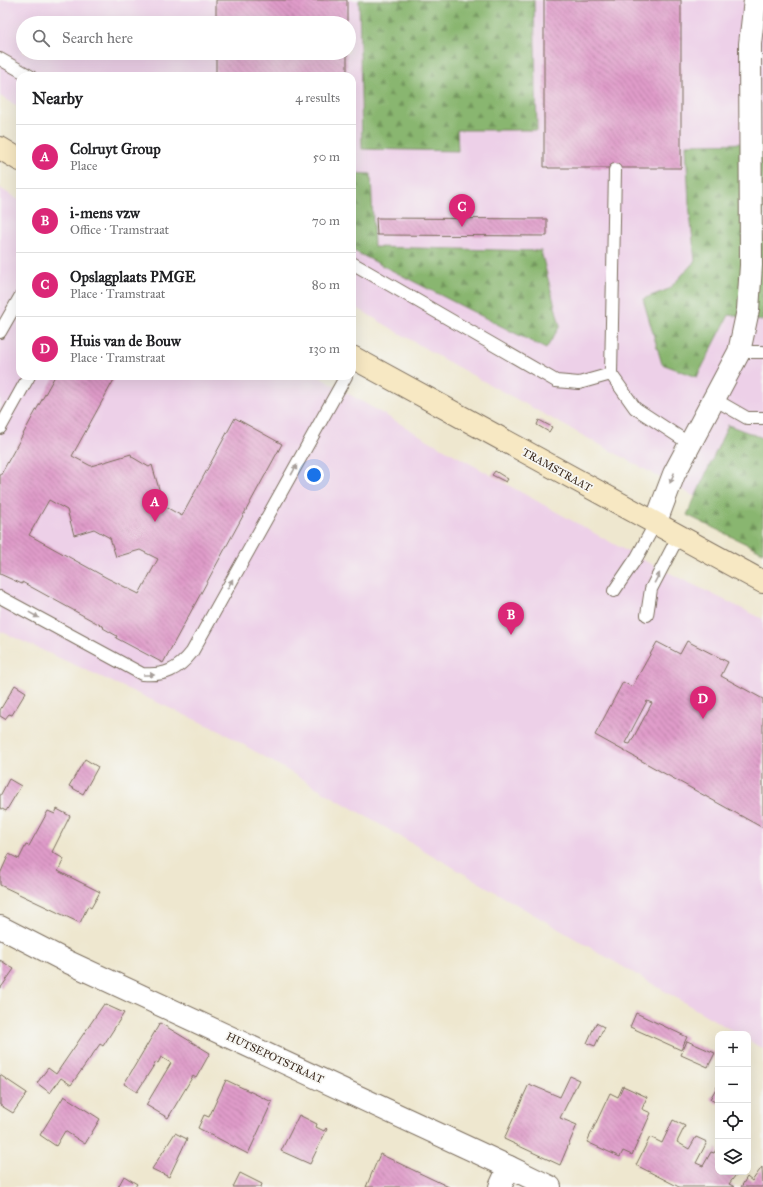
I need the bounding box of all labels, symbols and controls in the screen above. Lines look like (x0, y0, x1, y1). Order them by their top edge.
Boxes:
search box (16, 16, 356, 60)
icon: search (30, 27, 52, 49)
text: Search here (62, 29, 133, 47)
text: Nearby (32, 88, 83, 109)
text: 4 results (295, 90, 340, 106)
text: Colruyt Group (70, 140, 161, 158)
text: A (41, 149, 49, 165)
text: 50 m (313, 149, 340, 165)
text: Place (70, 158, 97, 174)
pin: C (449, 194, 475, 227)
text: i-mens vzw (70, 204, 140, 222)
text: B (41, 213, 49, 229)
text: 70 m (312, 213, 340, 229)
text: Office · Tramstraat (70, 222, 169, 238)
text: Opslagplaats PMGE (70, 268, 195, 286)
text: C (41, 277, 49, 293)
text: 80 m (312, 277, 340, 293)
text: Place · Tramstraat (70, 286, 165, 302)
text: Huis van de Bouw (70, 332, 181, 350)
text: D (40, 341, 50, 357)
text: 130 m (308, 341, 340, 357)
text: Place · Tramstraat (70, 350, 165, 366)
street label: TRAMSTRAAT (520, 445, 595, 495)
one-way arrow (290, 464, 297, 476)
your location (304, 465, 324, 485)
one-way arrow (669, 473, 675, 485)
pin: A (142, 489, 168, 522)
one-way arrow (653, 572, 660, 584)
one-way arrow (227, 578, 234, 589)
pin: B (498, 602, 524, 635)
one-way arrow (28, 612, 40, 619)
one-way arrow (143, 672, 156, 678)
pin: D (690, 686, 716, 719)
street label: HUTSEPOTSTRAAT (224, 1030, 326, 1086)
map controls (715, 1031, 751, 1175)
button: + (715, 1031, 751, 1067)
button: − (715, 1067, 751, 1103)
button: locate (715, 1103, 751, 1139)
button: layers (715, 1139, 751, 1175)

